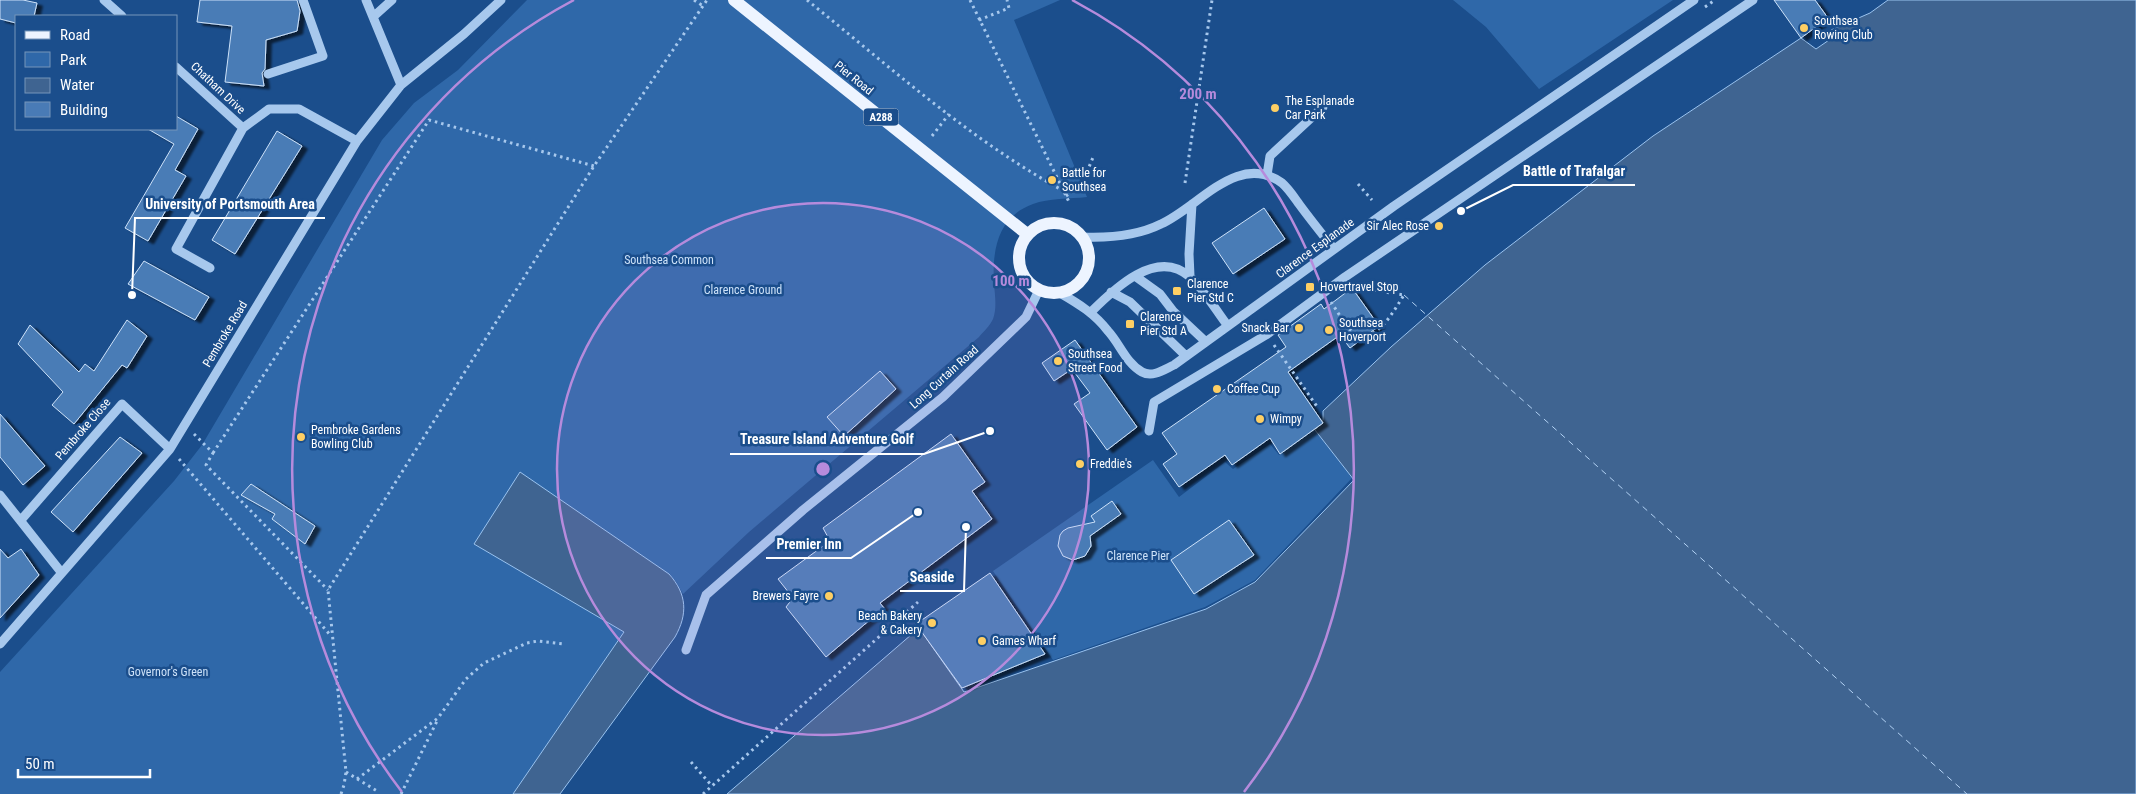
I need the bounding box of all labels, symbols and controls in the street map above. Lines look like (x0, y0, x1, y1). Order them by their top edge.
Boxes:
place label: Southsea Rowing Club (1814, 14, 1873, 42)
legend (15, 15, 178, 130)
marker: Southsea Rowing Club (1798, 22, 1810, 34)
text: Road (60, 26, 90, 44)
text: Park (60, 51, 87, 69)
street label: Pier Road (832, 58, 876, 98)
street label: Chatham Drive (188, 59, 248, 117)
text: Water (60, 76, 95, 94)
text: 200 m (1179, 85, 1217, 103)
place label: The Esplanade Car Park (1285, 94, 1355, 122)
text: Building (60, 101, 108, 119)
marker: The Esplanade Car Park (1269, 102, 1281, 114)
road number: A288 (864, 108, 898, 125)
callout: Battle of Trafalgar (1513, 156, 1635, 185)
text: Battle of Trafalgar (1523, 163, 1625, 179)
place label: Battle for Southsea (1062, 166, 1106, 194)
marker: Battle for Southsea (1046, 174, 1058, 186)
callout: University of Portsmouth Area (135, 189, 325, 218)
text: University of Portsmouth Area (145, 196, 315, 212)
street label: Clarence Esplanade (1273, 215, 1357, 281)
place label: Sir Alec Rose (1367, 219, 1429, 233)
marker: Sir Alec Rose (1433, 220, 1445, 232)
park label: Southsea Common (624, 253, 714, 267)
text: 100 m (992, 272, 1030, 290)
place label: Clarence Pier Std C (1187, 277, 1234, 305)
place label: Hovertravel Stop (1320, 280, 1399, 294)
marker: Hovertravel Stop (1304, 281, 1316, 293)
park label: Clarence Ground (704, 283, 782, 297)
marker: Clarence Pier Std C (1171, 285, 1183, 297)
street label: Pembroke Road (200, 298, 250, 370)
place label: Clarence Pier Std A (1140, 310, 1187, 338)
place label: Southsea Hoverport (1339, 316, 1387, 344)
marker: Clarence Pier Std A (1124, 318, 1136, 330)
place label: Snack Bar (1242, 321, 1289, 335)
marker: Snack Bar (1293, 322, 1305, 334)
marker: Southsea Hoverport (1323, 324, 1335, 336)
street label: Long Curtain Road (907, 342, 981, 411)
place label: Southsea Street Food (1068, 347, 1123, 375)
marker: Southsea Street Food (1052, 355, 1064, 367)
place label: Coffee Cup (1227, 382, 1280, 396)
marker: Coffee Cup (1211, 383, 1223, 395)
street label: Pembroke Close (52, 395, 114, 463)
place label: Wimpy (1270, 412, 1302, 426)
marker: Wimpy (1254, 413, 1266, 425)
place label: Pembroke Gardens Bowling Club (311, 423, 401, 451)
callout: Treasure Island Adventure Golf (730, 425, 924, 454)
marker: Pembroke Gardens Bowling Club (295, 431, 307, 443)
text: Treasure Island Adventure Golf (740, 431, 914, 447)
place label: Freddie's (1090, 457, 1132, 471)
marker: Freddie's (1074, 458, 1086, 470)
centre of rings (814, 460, 832, 478)
callout: Premier Inn (766, 529, 851, 558)
text: Premier Inn (776, 536, 842, 552)
park label: Clarence Pier (1107, 549, 1170, 563)
callout: Seaside (900, 562, 964, 591)
text: Seaside (910, 569, 954, 585)
place label: Brewers Fayre (753, 589, 819, 603)
marker: Brewers Fayre (823, 590, 835, 602)
place label: Beach Bakery & Cakery (858, 609, 922, 637)
marker: Beach Bakery & Cakery (926, 617, 938, 629)
place label: Games Wharf (992, 634, 1056, 648)
marker: Games Wharf (976, 635, 988, 647)
park label: Governor's Green (128, 665, 208, 679)
scale bar (18, 746, 150, 778)
text: 50 m (25, 755, 55, 773)

